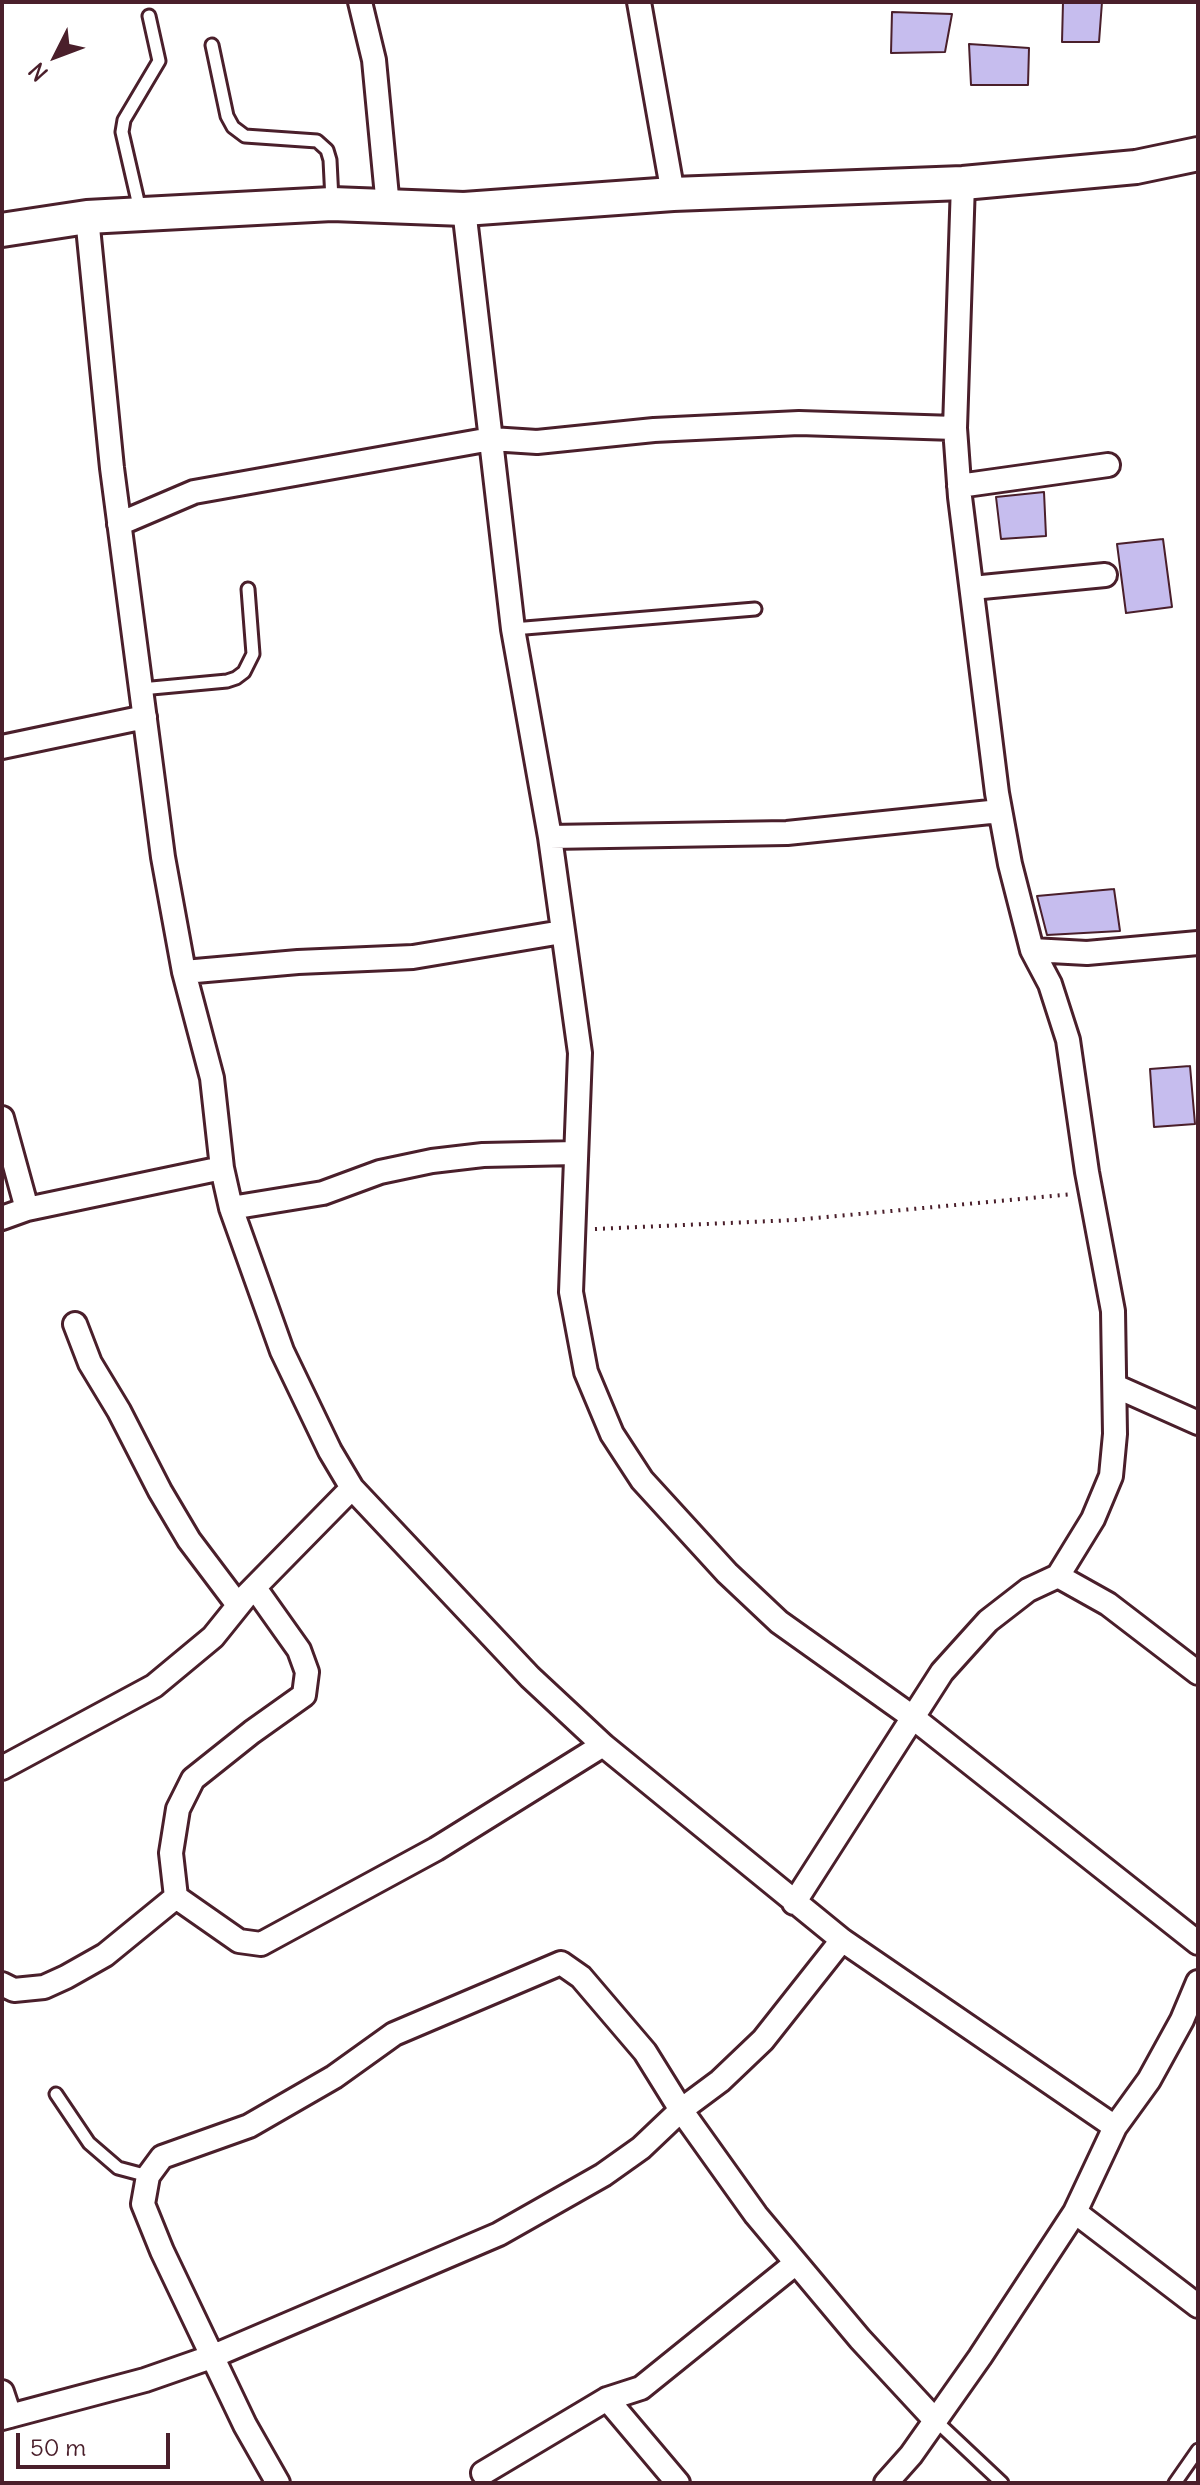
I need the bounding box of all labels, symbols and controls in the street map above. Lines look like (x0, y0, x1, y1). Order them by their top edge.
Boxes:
north arrow (16, 16, 96, 96)
text: N (23, 57, 54, 87)
scale bar (20, 2417, 174, 2467)
text: 50 m (30, 2432, 86, 2462)

